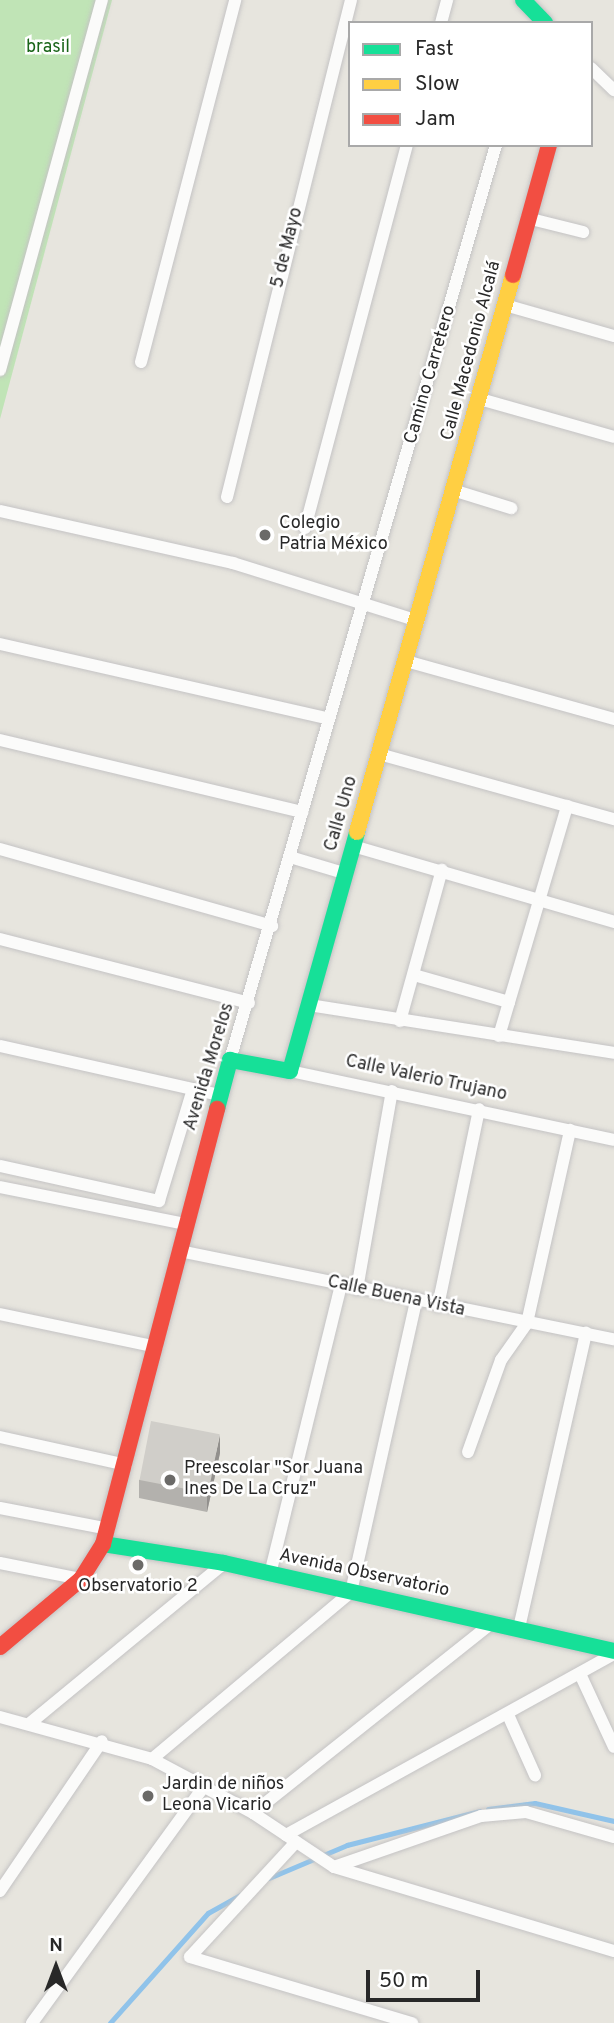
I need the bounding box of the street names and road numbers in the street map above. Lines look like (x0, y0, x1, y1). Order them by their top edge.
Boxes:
street label: 5 de Mayo (268, 205, 308, 291)
street label: Calle Macedonio Alcalá (438, 258, 506, 444)
street label: Camino Carretero (401, 303, 461, 447)
street label: Calle Uno (321, 774, 363, 854)
street label: Avenida Morelos (180, 1000, 240, 1134)
street label: Calle Valerio Trujano (343, 1051, 509, 1107)
street label: Calle Buena Vista (325, 1272, 467, 1322)
street label: Avenida Observatorio (277, 1545, 451, 1603)

